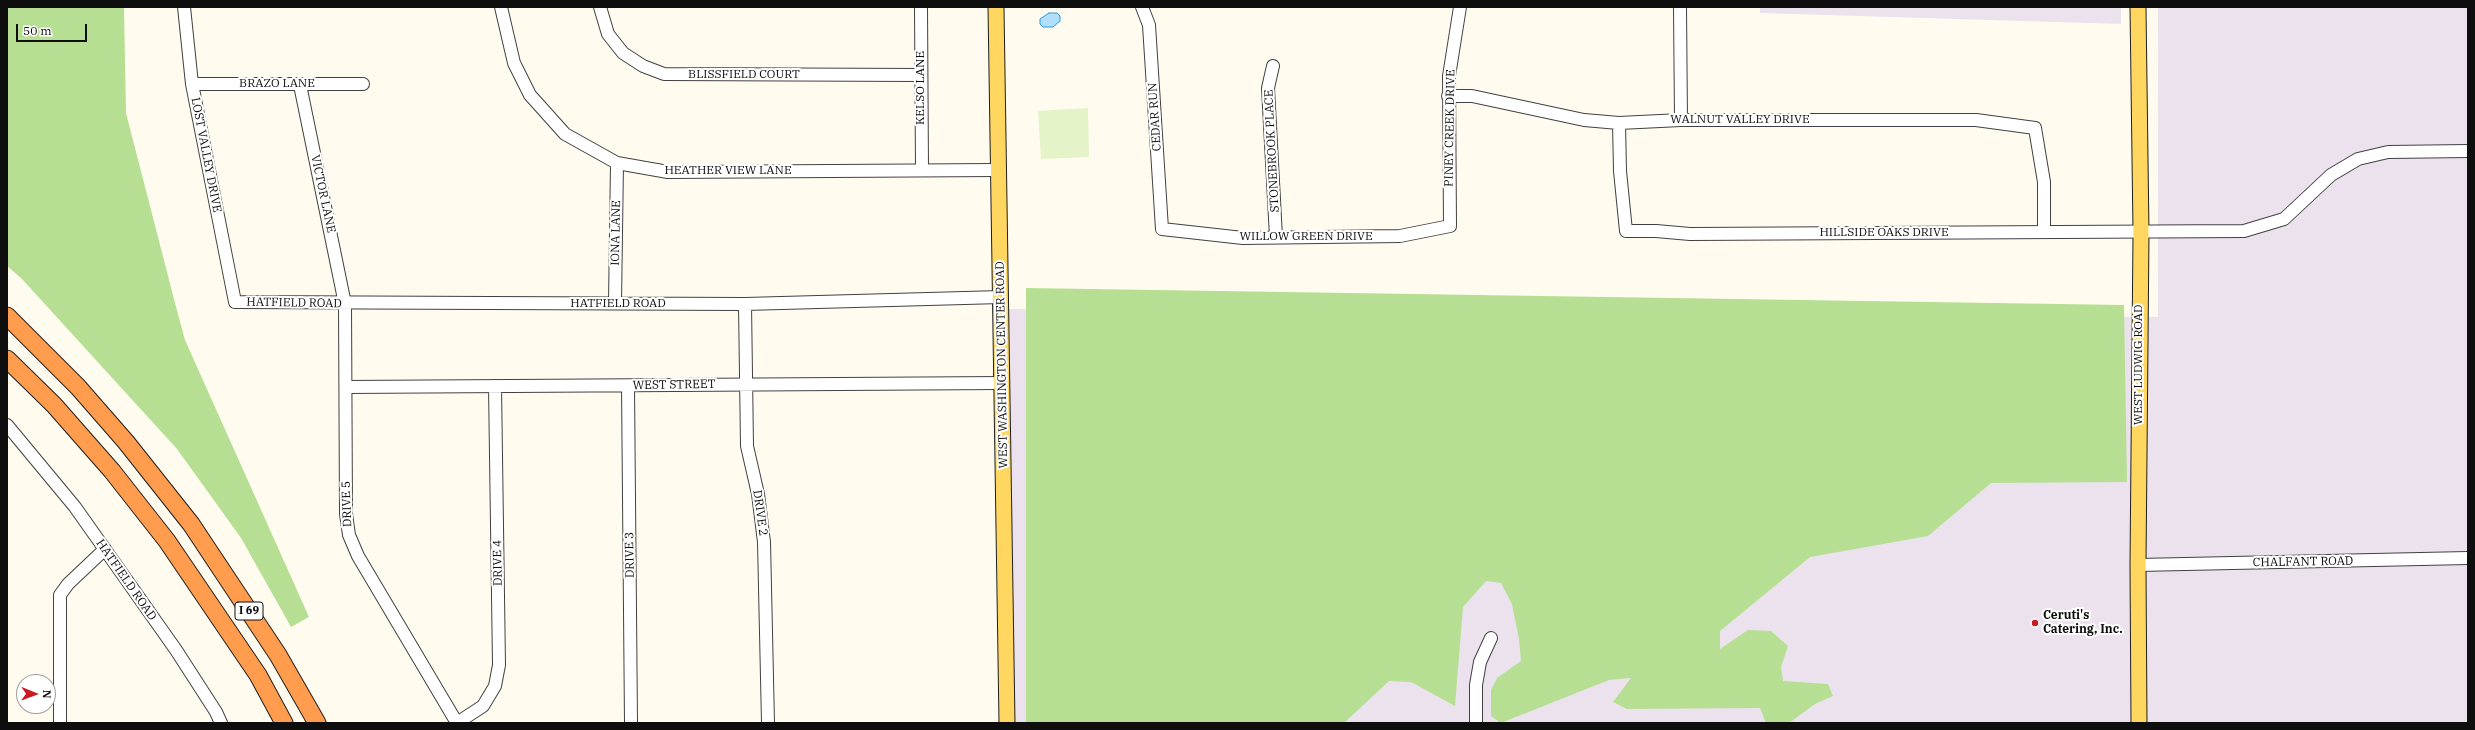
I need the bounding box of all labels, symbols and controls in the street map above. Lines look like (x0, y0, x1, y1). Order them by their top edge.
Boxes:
scale bar (18, 16, 89, 42)
text: 50 m (23, 23, 52, 38)
street label: KELSO LANE (914, 51, 928, 125)
street label: BLISSFIELD COURT (688, 68, 800, 82)
street label: PINEY CREEK DRIVE (1442, 69, 1458, 187)
street label: BRAZO LANE (239, 77, 315, 91)
street label: CEDAR RUN (1145, 82, 1165, 152)
street label: STONEBROOK PLACE (1262, 89, 1282, 213)
street label: LOST VALLEY DRIVE (188, 96, 224, 214)
street label: WALNUT VALLEY DRIVE (1670, 113, 1810, 127)
street label: VICTOR LANE (308, 154, 338, 234)
street label: HEATHER VIEW LANE (664, 164, 792, 178)
street label: IONA LANE (608, 200, 624, 266)
street label: HILLSIDE OAKS DRIVE (1819, 226, 1949, 240)
street label: WILLOW GREEN DRIVE (1239, 230, 1373, 244)
street label: WEST WASHINGTON CENTER ROAD (993, 261, 1011, 469)
street label: HATFIELD ROAD (246, 295, 342, 311)
street label: HATFIELD ROAD (570, 297, 666, 311)
street label: WEST LUDWIG ROAD (2132, 305, 2146, 425)
street label: WEST STREET (632, 377, 716, 393)
street label: DRIVE 5 (339, 481, 355, 527)
street label: DRIVE 2 (750, 489, 770, 537)
street label: DRIVE 3 (622, 532, 638, 578)
street label: HATFIELD ROAD (93, 537, 159, 623)
street label: DRIVE 4 (490, 540, 506, 586)
street label: CHALFANT ROAD (2253, 554, 2353, 570)
road number: I 69 (235, 602, 263, 620)
place label: Ceruti's Catering, Inc. (2043, 609, 2123, 637)
marker: Ceruti's Catering, Inc. (2030, 618, 2040, 628)
north arrow (16, 674, 56, 714)
text: N (40, 690, 54, 699)

